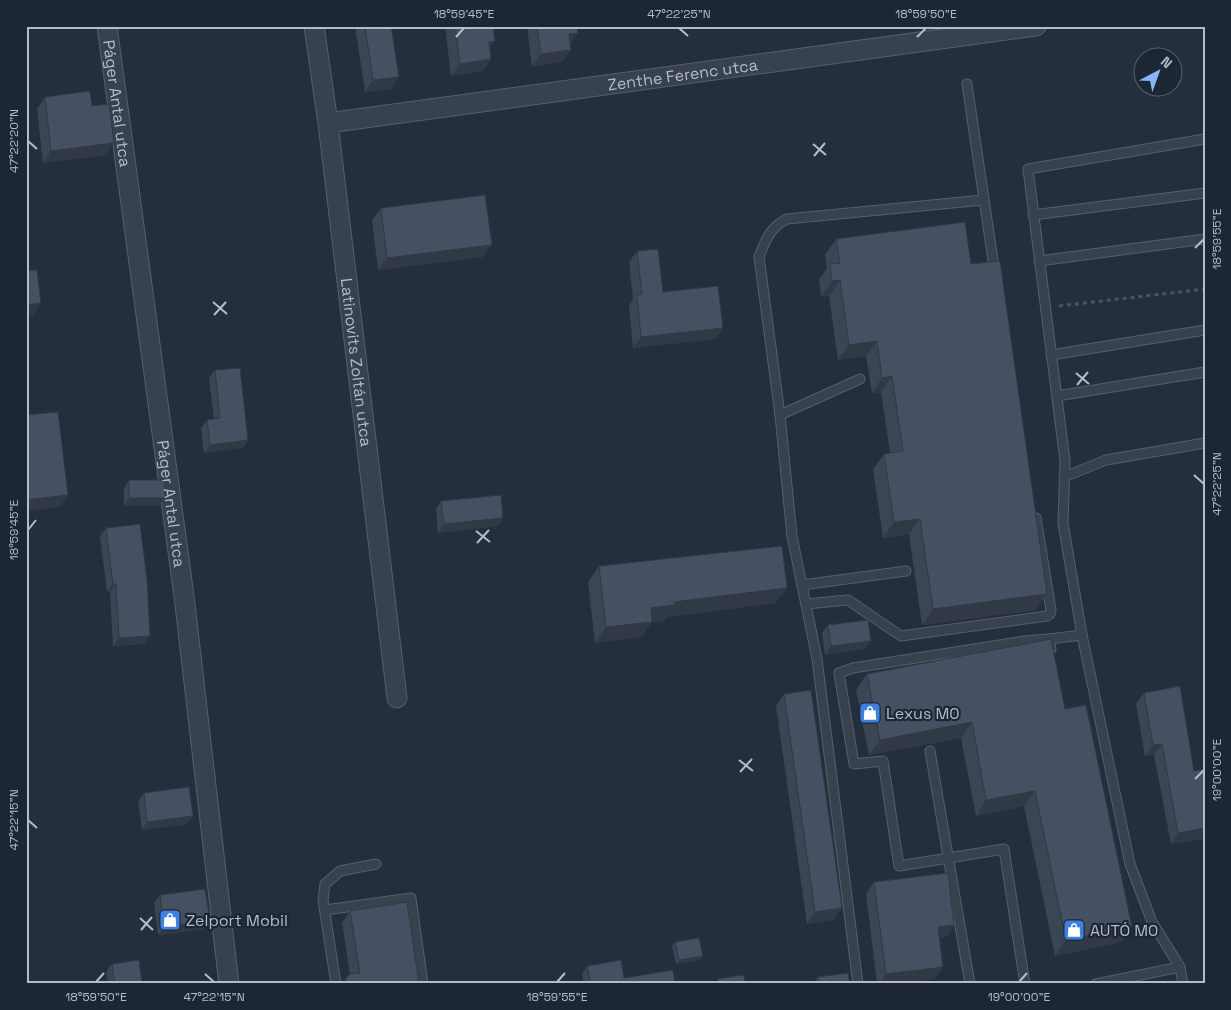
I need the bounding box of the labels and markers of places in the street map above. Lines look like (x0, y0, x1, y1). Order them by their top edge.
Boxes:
shop icon: Lexus M0 (858, 701, 882, 725)
place label: Lexus M0 (886, 703, 960, 724)
shop icon: Zelport Mobil (158, 908, 182, 932)
place label: Zelport Mobil (186, 910, 288, 931)
shop icon: AUTÓ M0 (1062, 918, 1086, 942)
place label: AUTÓ M0 (1090, 920, 1158, 941)

